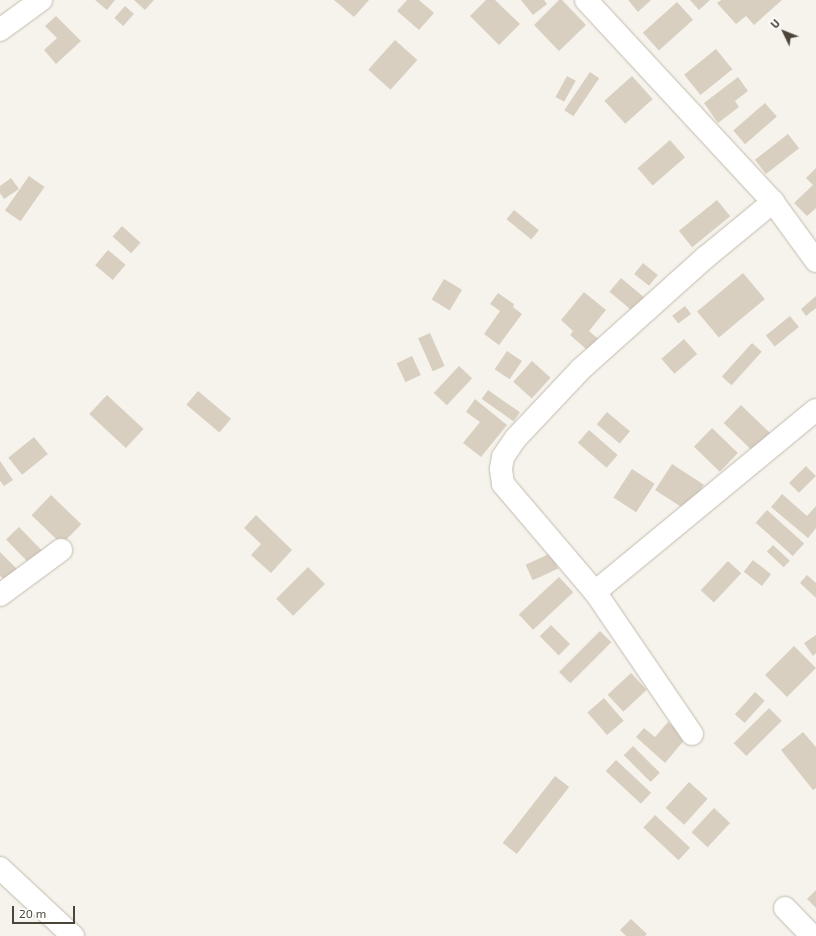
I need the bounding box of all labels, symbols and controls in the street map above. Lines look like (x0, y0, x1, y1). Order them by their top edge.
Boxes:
north arrow (764, 12, 804, 52)
text: U (768, 16, 782, 31)
scale bar (14, 898, 77, 924)
text: 20 m (19, 906, 46, 920)

